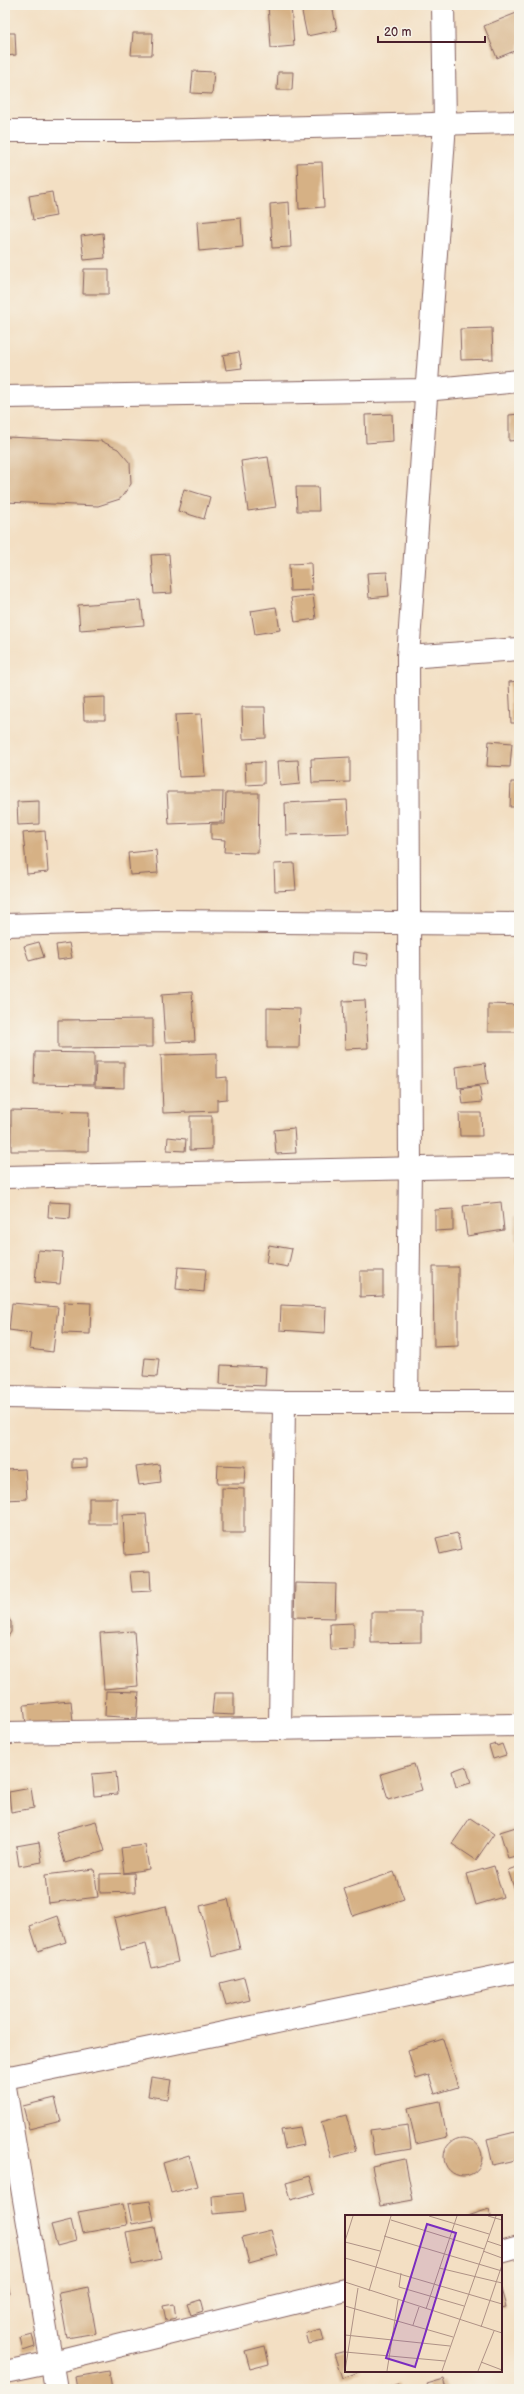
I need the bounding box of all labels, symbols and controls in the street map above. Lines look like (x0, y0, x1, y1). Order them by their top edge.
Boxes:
scale bar (378, 18, 485, 44)
text: 20 m (384, 25, 411, 40)
inset map (345, 2215, 502, 2372)

